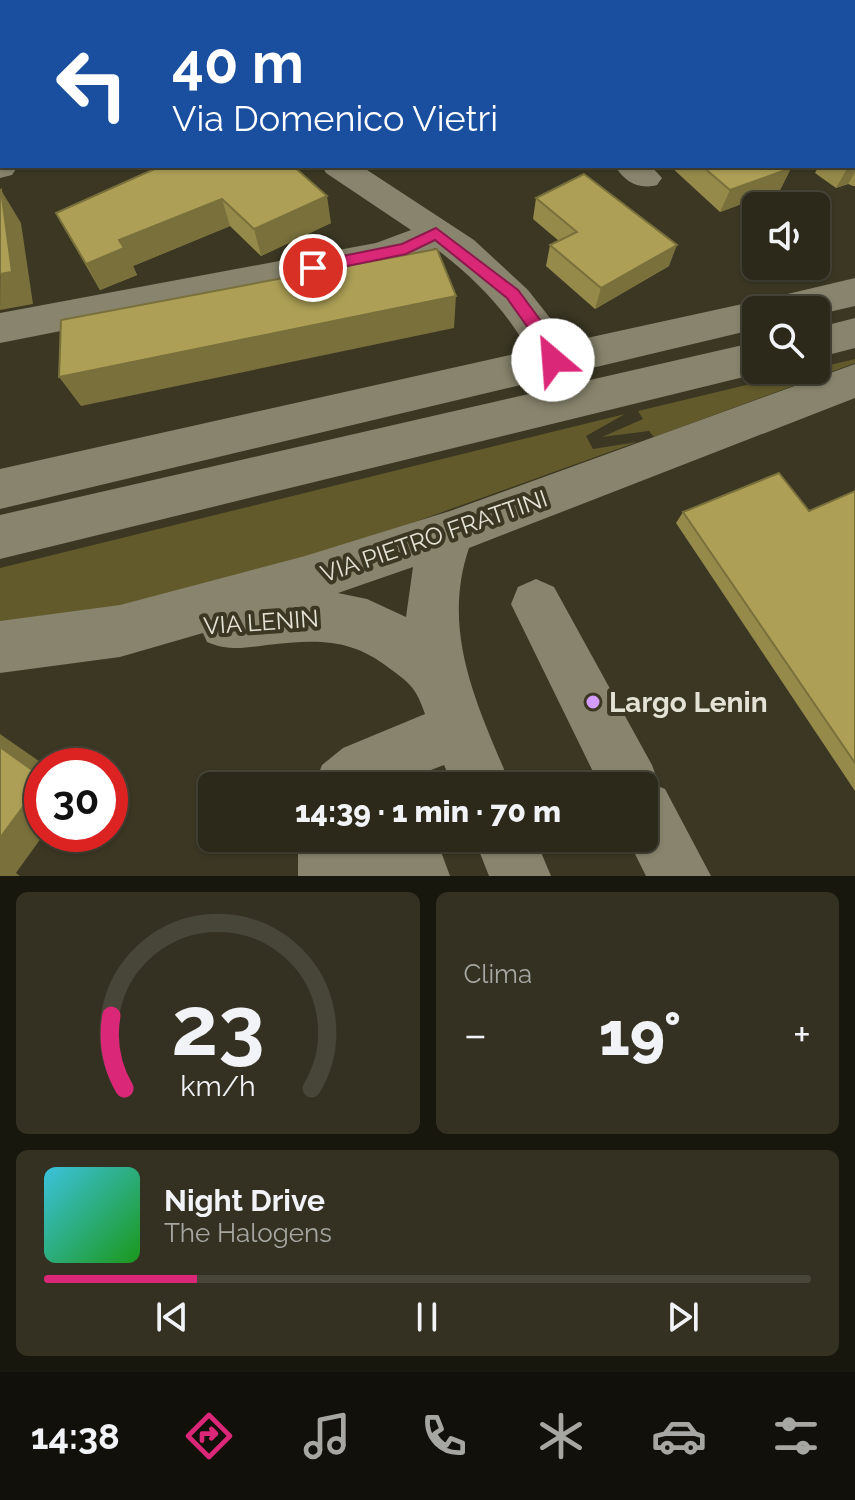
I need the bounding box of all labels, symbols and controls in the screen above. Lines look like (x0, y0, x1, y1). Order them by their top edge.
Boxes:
text: 40 m (172, 30, 304, 96)
icon: left (40, 32, 144, 136)
text: Via Domenico Vietri (172, 97, 498, 139)
map controls (742, 192, 830, 384)
button: sound (742, 192, 830, 280)
pin (279, 234, 347, 302)
icon: arrive (291, 246, 335, 290)
button: search (742, 296, 830, 384)
position arrow (511, 318, 595, 402)
street label: VIA PIETRO FRATTINI (317, 484, 551, 588)
street label: VIA LENIN (202, 604, 320, 640)
place label: Largo Lenin (609, 686, 768, 719)
marker: Largo Lenin (584, 693, 602, 711)
speed limit sign: 30 (24, 748, 128, 852)
text: 14:39 · 1 min · 70 m (295, 794, 561, 829)
text: Clima (464, 959, 532, 989)
text: 23 (171, 977, 264, 1074)
text: 19° (599, 999, 681, 1069)
text: − (464, 1009, 487, 1060)
text: + (793, 1009, 811, 1060)
text: km/h (180, 1069, 255, 1103)
text: Night Drive (164, 1183, 325, 1218)
text: The Halogens (164, 1218, 332, 1248)
icon: previous (150, 1295, 194, 1339)
icon: pause (405, 1295, 449, 1339)
icon: next (661, 1295, 705, 1339)
icon: directions (181, 1408, 237, 1464)
icon: music (299, 1408, 355, 1464)
icon: phone (416, 1408, 472, 1464)
icon: climate (533, 1408, 589, 1464)
icon: car (651, 1408, 707, 1464)
icon: filters (768, 1408, 824, 1464)
text: 14:38 (31, 1415, 120, 1457)

